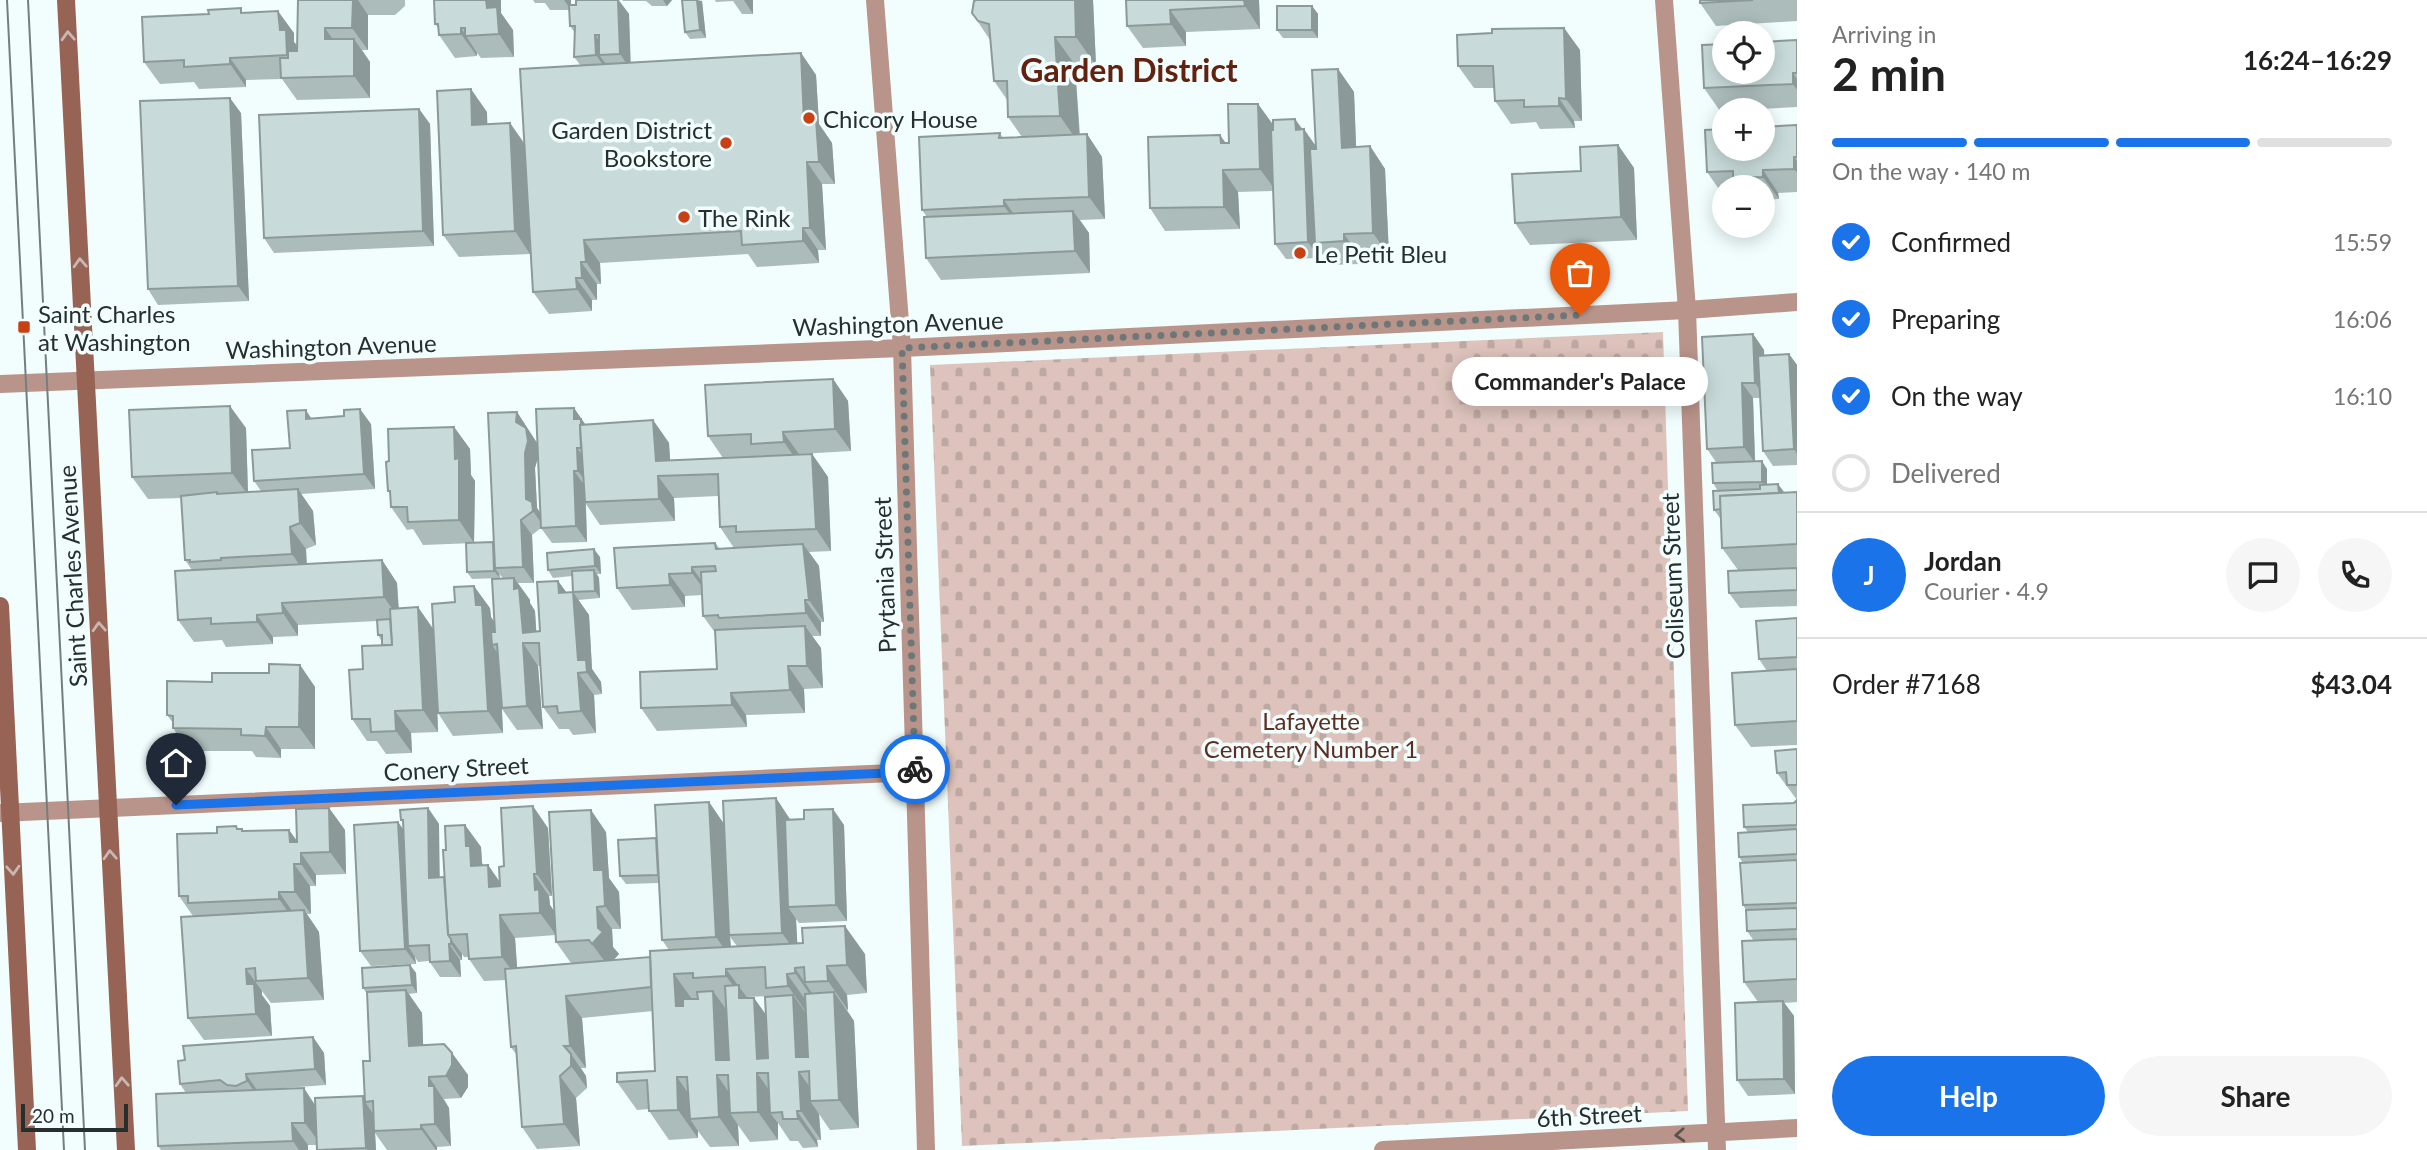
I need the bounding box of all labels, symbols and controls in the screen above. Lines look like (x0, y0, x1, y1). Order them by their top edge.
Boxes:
text: Arriving in (1832, 20, 1936, 48)
map controls (1712, 21, 1775, 238)
button: locate (1712, 21, 1775, 84)
one-way arrow (61, 30, 76, 41)
text: 16:24–16:29 (2243, 44, 2392, 76)
text: 2 min (1832, 46, 1946, 101)
district label: Garden District (1020, 50, 1238, 89)
button: + (1712, 98, 1775, 161)
place label: Chicory House (823, 104, 978, 133)
marker: Chicory House (801, 110, 817, 126)
place label: Garden District Bookstore (551, 115, 712, 172)
marker: Garden District Bookstore (718, 135, 734, 151)
text: On the way · 140 m (1832, 157, 2031, 185)
button: − (1712, 175, 1775, 238)
place label: The Rink (698, 203, 791, 232)
marker: The Rink (676, 209, 692, 225)
icon: check (1832, 223, 1870, 261)
text: Confirmed (1891, 226, 2011, 258)
text: 15:59 (2333, 228, 2392, 256)
place label: Le Petit Bleu (1314, 239, 1447, 268)
pin (1550, 243, 1610, 315)
marker: Le Petit Bleu (1292, 245, 1308, 261)
icon: bag (1561, 254, 1599, 292)
one-way arrow (73, 257, 88, 268)
place label: Saint Charles at Washington (38, 299, 191, 356)
icon: check (1832, 300, 1870, 338)
text: Preparing (1891, 303, 2000, 335)
street label: Washington Avenue (792, 305, 1004, 341)
text: 16:06 (2333, 305, 2392, 333)
marker: Saint Charles at Washington (16, 319, 32, 335)
street label: Washington Avenue (225, 328, 437, 364)
callout: Commander's Palace (1452, 357, 1708, 406)
text: Commander's Palace (1474, 367, 1686, 395)
icon: check (1832, 377, 1870, 415)
text: On the way (1891, 380, 2023, 412)
text: 16:10 (2333, 382, 2392, 410)
text: Delivered (1891, 457, 2001, 489)
street label: Saint Charles Avenue (52, 464, 92, 688)
street label: Coliseum Street (1655, 492, 1689, 660)
street label: Prytania Street (867, 496, 901, 654)
button: chat (2226, 538, 2300, 612)
button: phone (2318, 538, 2392, 612)
text: Jordan (1924, 545, 2002, 577)
text: J (1863, 559, 1875, 591)
text: Courier · 4.9 (1924, 577, 2049, 605)
one-way arrow (92, 622, 107, 633)
text: Order #7168 (1832, 668, 1981, 700)
text: $43.04 (2310, 668, 2392, 700)
park label: Lafayette Cemetery Number 1 (1204, 706, 1418, 763)
pin (146, 733, 206, 805)
courier (880, 734, 950, 804)
icon: home (157, 744, 195, 782)
street label: Conery Street (383, 750, 530, 786)
icon: bike (896, 750, 934, 788)
one-way arrow (103, 849, 118, 860)
one-way arrow (5, 865, 20, 876)
button: Help (1832, 1056, 2105, 1136)
button: Share (2119, 1056, 2392, 1136)
one-way arrow (115, 1076, 130, 1087)
street label: 6th Street (1536, 1098, 1643, 1132)
scale bar (21, 1101, 128, 1133)
text: 20 m (32, 1104, 75, 1127)
one-way arrow (1674, 1127, 1685, 1142)

